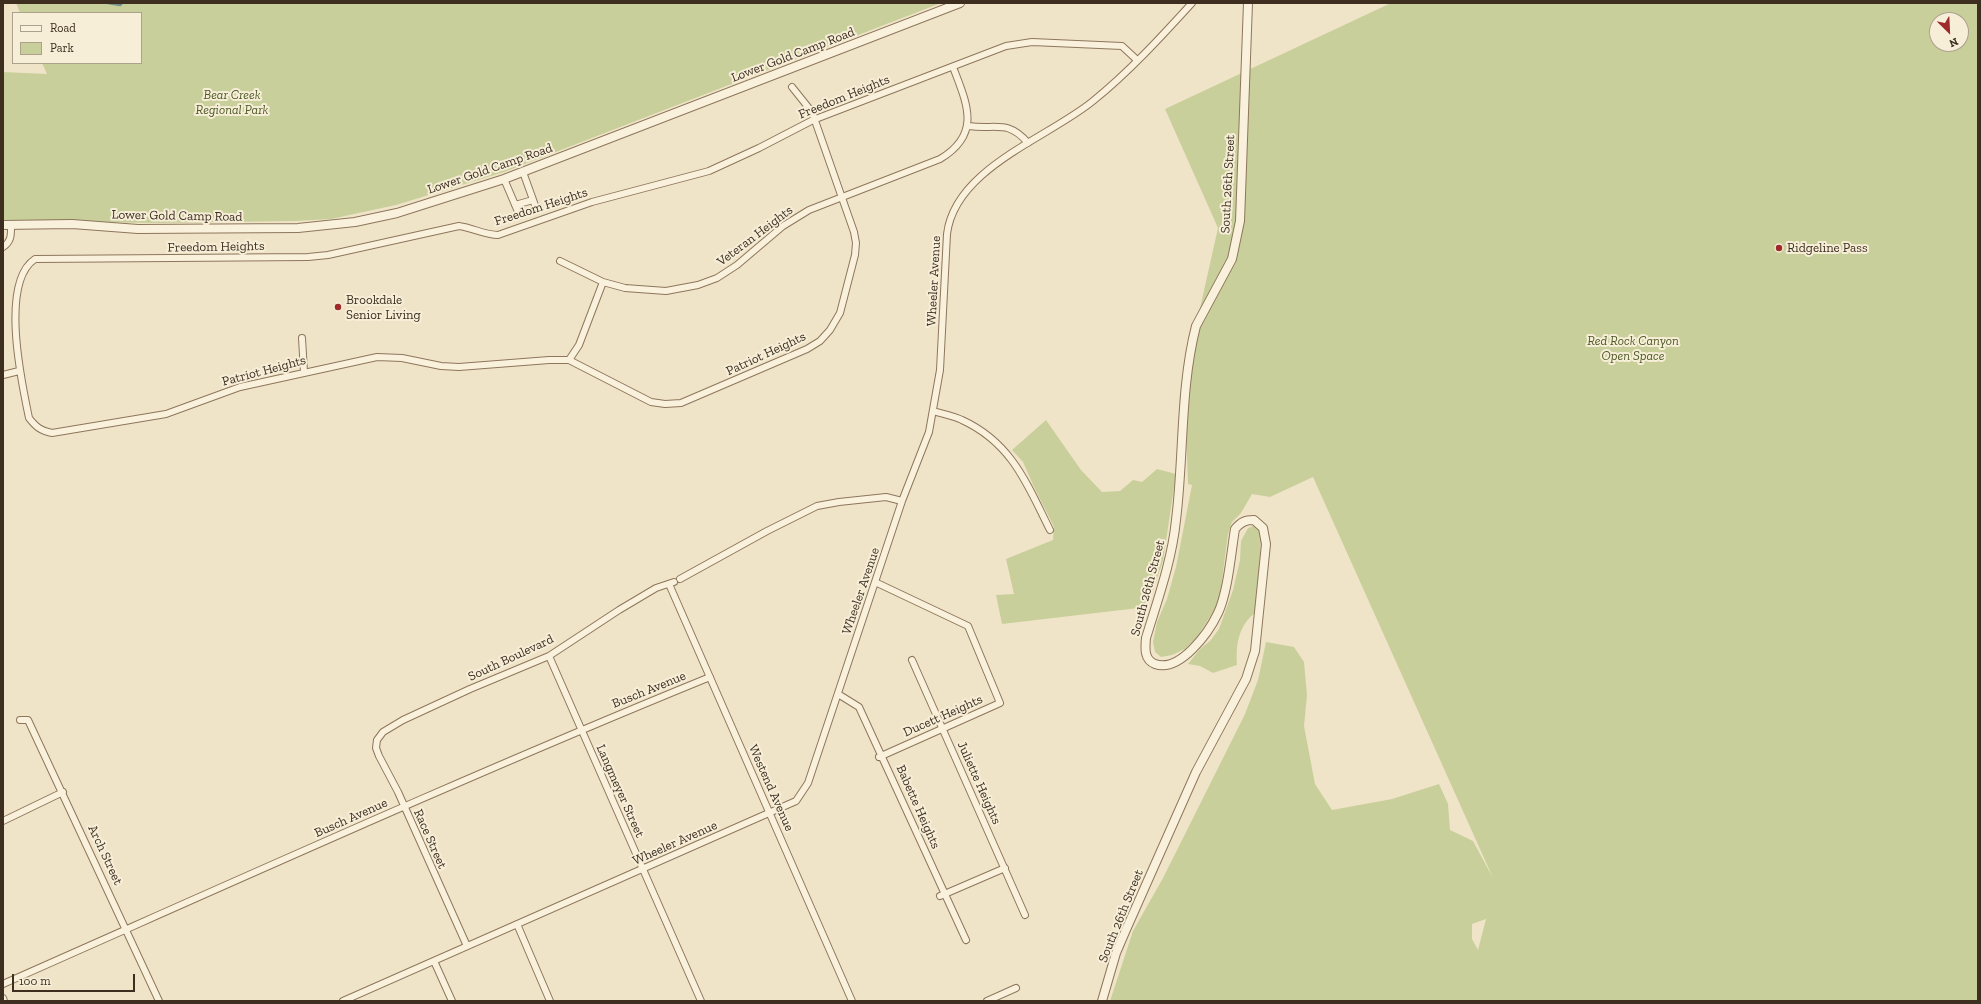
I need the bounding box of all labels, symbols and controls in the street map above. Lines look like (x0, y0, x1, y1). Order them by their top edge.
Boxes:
legend (12, 12, 142, 64)
north arrow (1929, 12, 1969, 52)
text: Road (50, 21, 76, 35)
street label: Lower Gold Camp Road (729, 24, 857, 86)
text: N (1947, 35, 1960, 50)
text: Park (50, 41, 74, 55)
street label: Freedom Heights (796, 72, 892, 122)
park label: Bear Creek Regional Park (196, 87, 268, 118)
street label: South 26th Street (1218, 134, 1238, 234)
street label: Lower Gold Camp Road (425, 140, 555, 198)
street label: Freedom Heights (492, 185, 590, 229)
street label: Veteran Heights (714, 202, 796, 270)
street label: Lower Gold Camp Road (111, 207, 243, 225)
street label: Wheeler Avenue (924, 235, 944, 327)
street label: Freedom Heights (167, 238, 265, 256)
place label: Ridgeline Pass (1787, 240, 1868, 256)
marker: Ridgeline Pass (1774, 243, 1784, 253)
place label: Brookdale Senior Living (346, 292, 421, 323)
marker: Brookdale Senior Living (333, 302, 343, 312)
street label: Patriot Heights (724, 329, 808, 379)
park label: Red Rock Canyon Open Space (1587, 333, 1679, 364)
street label: Patriot Heights (220, 352, 308, 390)
street label: South 26th Street (1128, 538, 1168, 638)
street label: Wheeler Avenue (839, 546, 883, 636)
street label: South Boulevard (466, 631, 556, 685)
street label: Busch Avenue (610, 668, 688, 712)
street label: Ducett Heights (901, 692, 985, 740)
street label: Juliette Heights (954, 739, 1004, 827)
street label: Langmeyer Street (592, 742, 648, 840)
street label: Westend Avenue (745, 742, 797, 834)
street label: Babette Heights (893, 763, 943, 851)
street label: Busch Avenue (312, 795, 390, 841)
street label: Race Street (410, 807, 450, 871)
street label: Wheeler Avenue (630, 817, 720, 869)
street label: Arch Street (84, 823, 126, 887)
street label: South 26th Street (1095, 867, 1147, 965)
scale bar (14, 966, 137, 992)
text: 100 m (19, 974, 51, 988)

